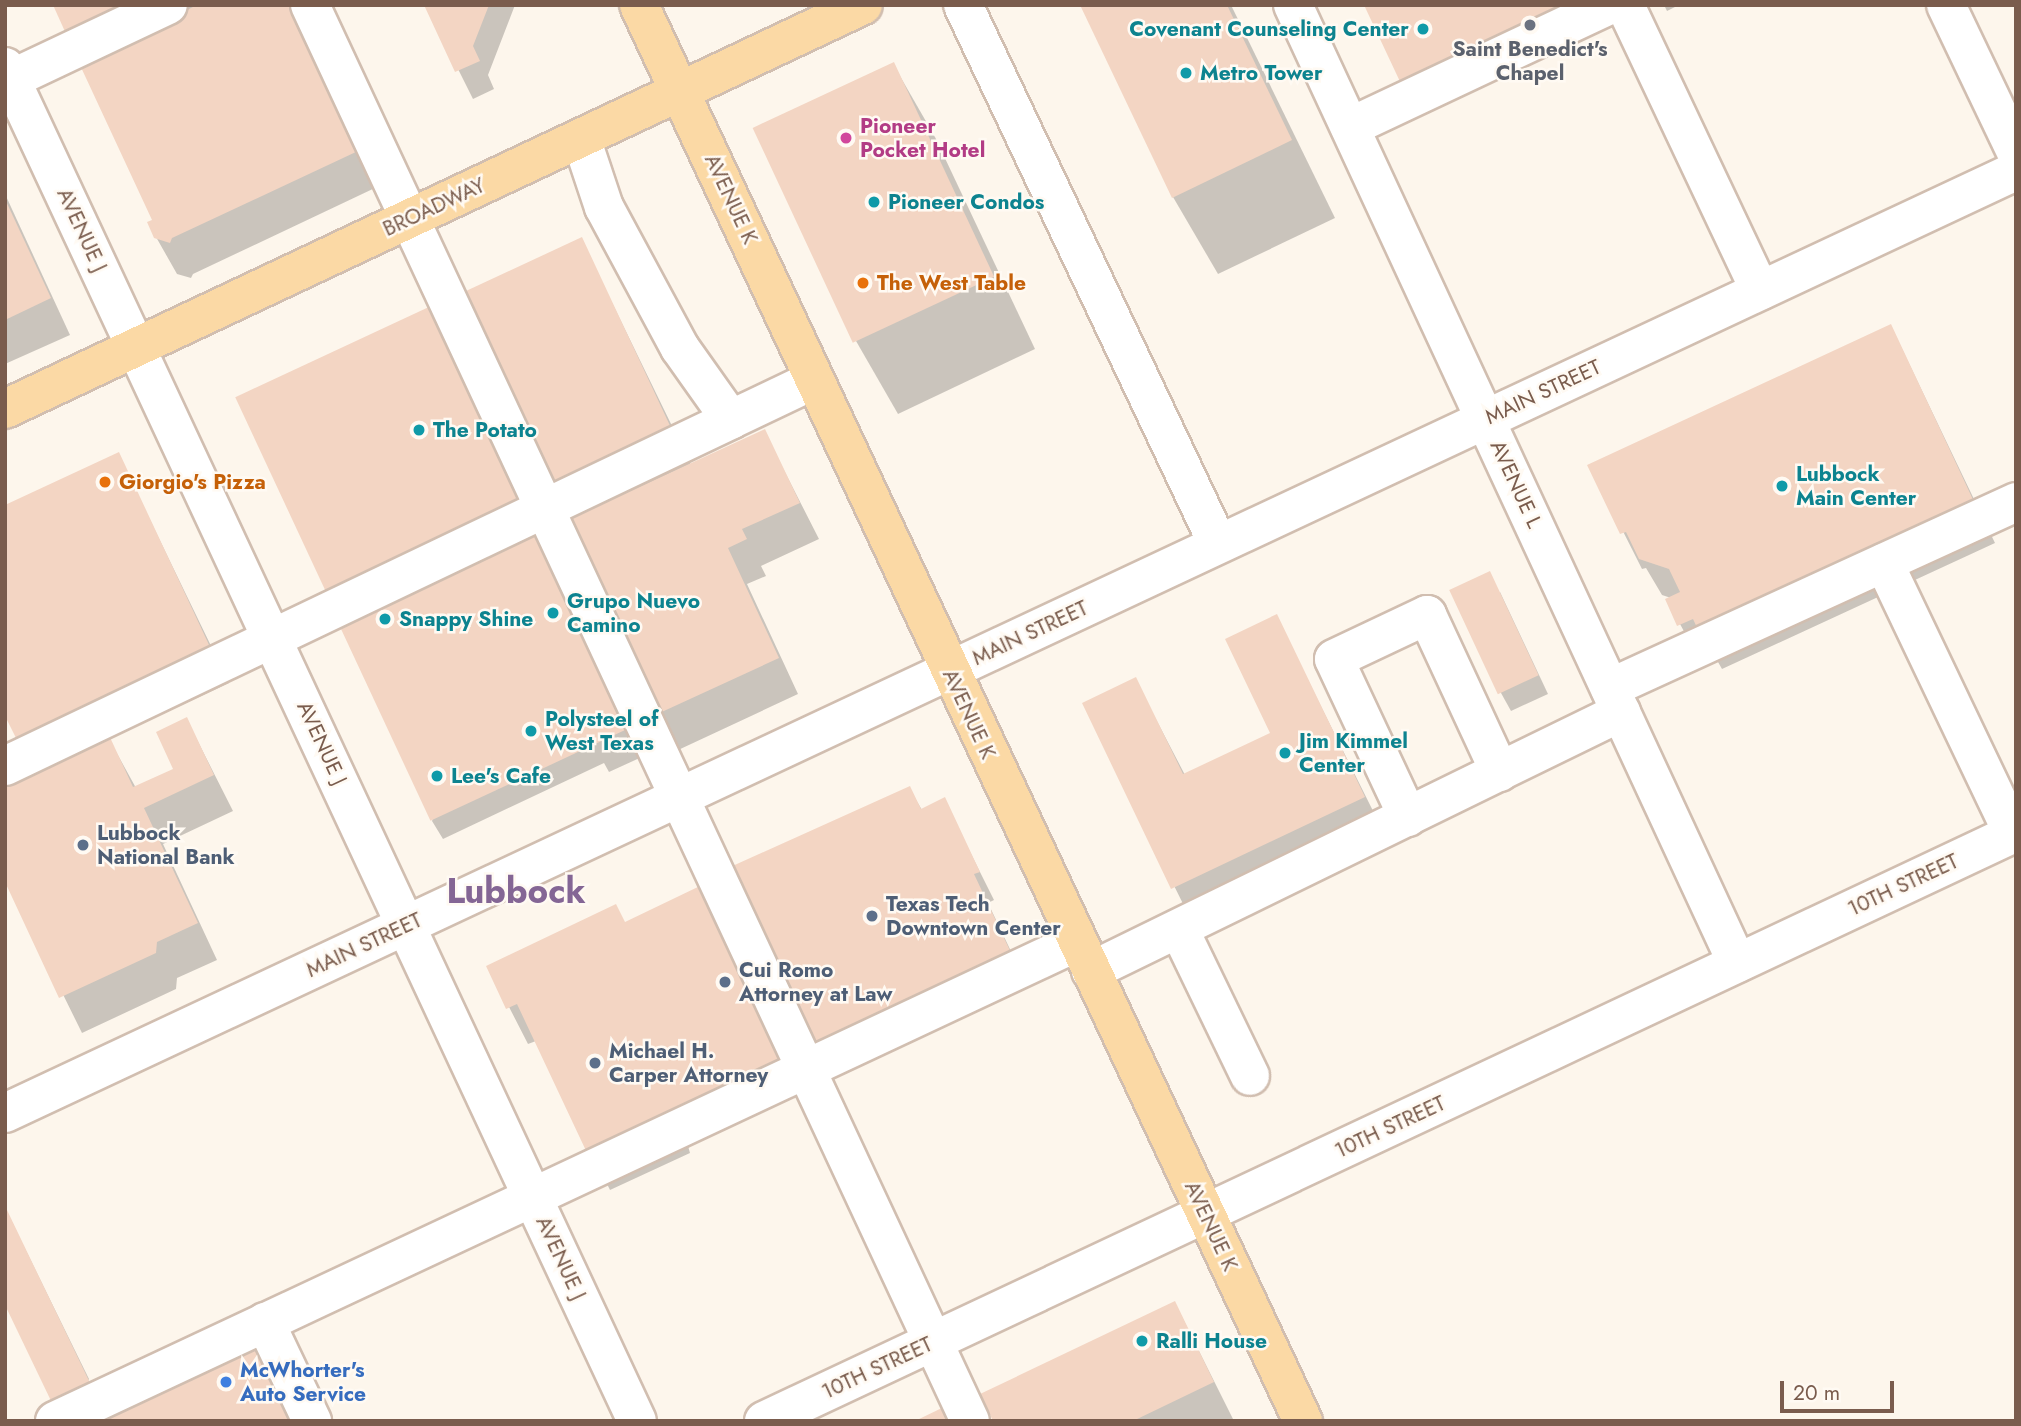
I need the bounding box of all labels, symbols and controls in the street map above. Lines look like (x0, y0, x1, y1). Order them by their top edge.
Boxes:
place label: Covenant Counseling Center (1129, 16, 1409, 42)
marker: Saint Benedict's Chapel (1522, 17, 1538, 33)
marker: Covenant Counseling Center (1415, 21, 1431, 37)
place label: Saint Benedict's Chapel (1452, 36, 1608, 86)
place label: Metro Tower (1200, 60, 1323, 86)
marker: Metro Tower (1178, 65, 1194, 81)
place label: Pioneer Pocket Hotel (860, 113, 985, 163)
marker: Pioneer Pocket Hotel (838, 130, 854, 146)
street label: AVENUE K (699, 150, 763, 248)
street label: BROADWAY (379, 172, 489, 242)
street label: AVENUE J (52, 184, 112, 276)
place label: Pioneer Condos (888, 189, 1044, 215)
marker: Pioneer Condos (866, 194, 882, 210)
place label: The West Table (877, 270, 1026, 296)
marker: The West Table (855, 275, 871, 291)
street label: MAIN STREET (1481, 354, 1605, 430)
place label: The Potato (433, 417, 537, 443)
marker: The Potato (411, 422, 427, 438)
street label: AVENUE L (1485, 436, 1547, 532)
place label: Lubbock Main Center (1796, 461, 1916, 511)
place label: Giorgio's Pizza (119, 469, 266, 495)
marker: Giorgio's Pizza (97, 474, 113, 490)
marker: Lubbock Main Center (1774, 478, 1790, 494)
place label: Grupo Nuevo Camino (567, 588, 700, 638)
street label: MAIN STREET (968, 595, 1092, 671)
marker: Grupo Nuevo Camino (545, 605, 561, 621)
place label: Snappy Shine (399, 606, 533, 632)
marker: Snappy Shine (377, 611, 393, 627)
street label: AVENUE K (937, 665, 1001, 763)
street label: AVENUE J (292, 697, 352, 789)
place label: Polysteel of West Texas (545, 706, 658, 756)
marker: Polysteel of West Texas (523, 723, 539, 739)
place label: Jim Kimmel Center (1299, 728, 1408, 778)
marker: Jim Kimmel Center (1277, 745, 1293, 761)
place label: Lee's Cafe (451, 763, 551, 789)
marker: Lee's Cafe (429, 768, 445, 784)
place label: Lubbock National Bank (97, 820, 235, 870)
marker: Lubbock National Bank (75, 837, 91, 853)
street label: 10TH STREET (1844, 848, 1962, 922)
district label: Lubbock (446, 870, 586, 912)
place label: Texas Tech Downtown Center (886, 891, 1061, 941)
street label: MAIN STREET (302, 907, 426, 983)
marker: Texas Tech Downtown Center (864, 908, 880, 924)
place label: Cui Romo Attorney at Law (739, 957, 892, 1007)
marker: Cui Romo Attorney at Law (717, 974, 733, 990)
place label: Michael H. Carper Attorney (609, 1038, 768, 1088)
marker: Michael H. Carper Attorney (587, 1055, 603, 1071)
street label: 10TH STREET (1331, 1090, 1449, 1164)
street label: AVENUE K (1179, 1177, 1243, 1275)
street label: AVENUE J (531, 1212, 591, 1304)
place label: Ralli House (1156, 1328, 1267, 1354)
street label: 10TH STREET (818, 1331, 936, 1405)
marker: Ralli House (1134, 1333, 1150, 1349)
place label: McWhorter's Auto Service (240, 1357, 366, 1407)
scale bar (1783, 1366, 1897, 1410)
marker: McWhorter's Auto Service (218, 1374, 234, 1390)
text: 20 m (1793, 1378, 1840, 1408)

